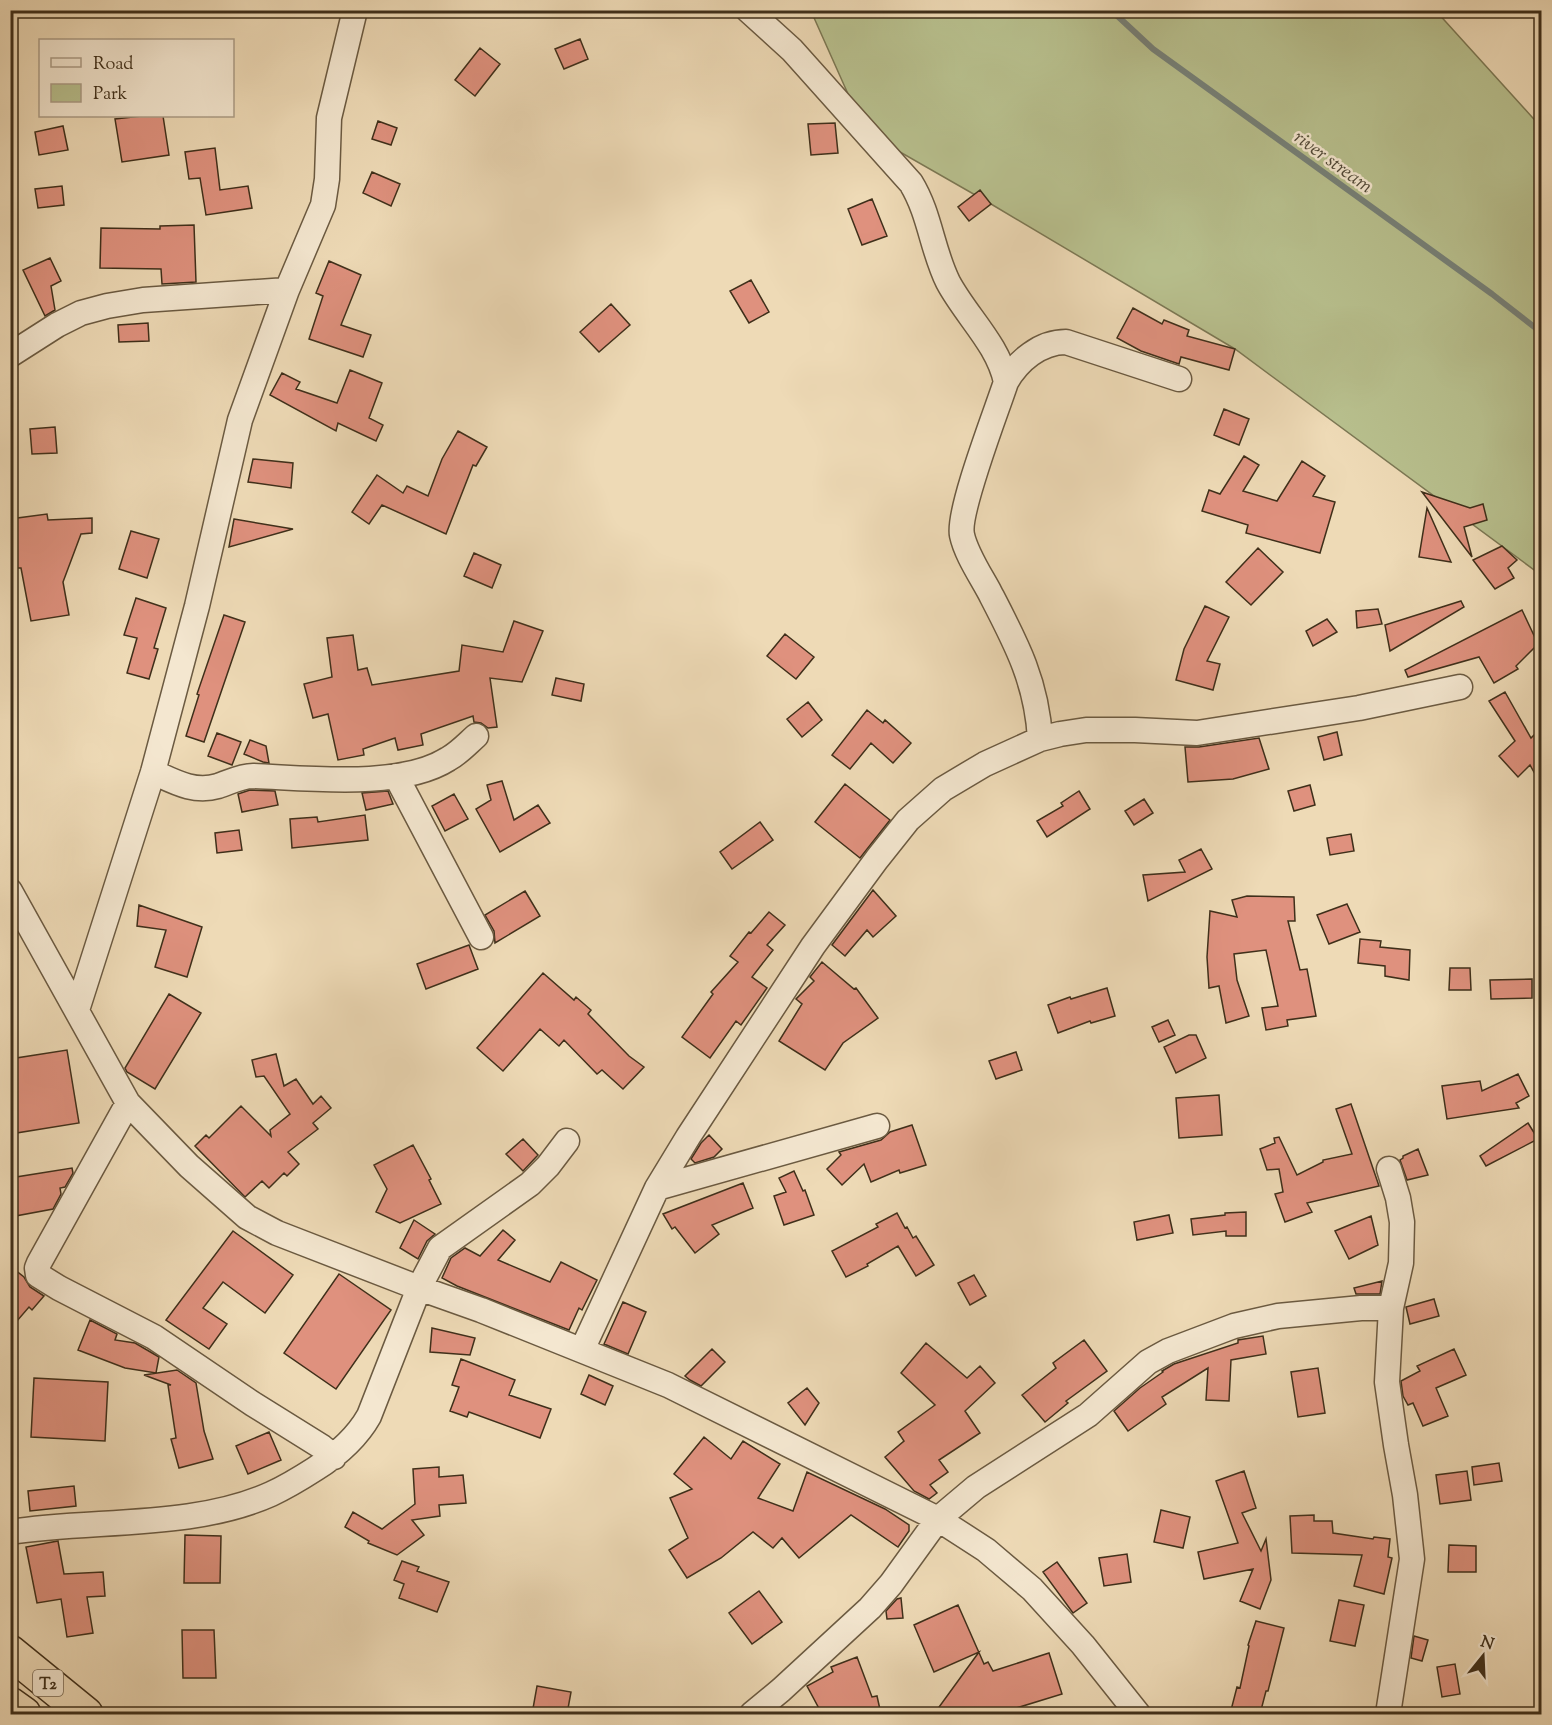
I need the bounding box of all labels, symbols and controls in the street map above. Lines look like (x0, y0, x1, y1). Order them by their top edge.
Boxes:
legend (39, 39, 234, 117)
text: Road (93, 52, 133, 78)
text: Park (93, 82, 128, 108)
water label: river stream (1287, 124, 1378, 202)
north arrow (1453, 1626, 1513, 1686)
text: N (1477, 1631, 1497, 1657)
road number: T2 (33, 1670, 63, 1696)

